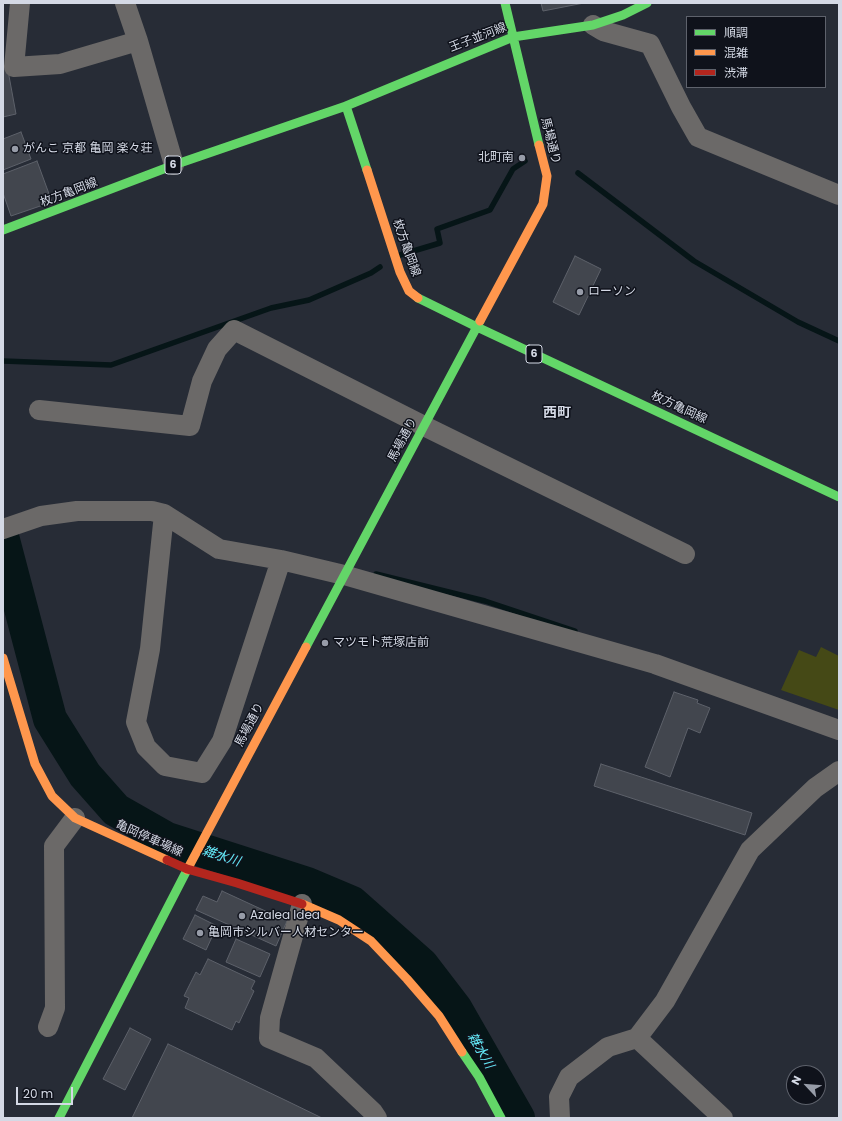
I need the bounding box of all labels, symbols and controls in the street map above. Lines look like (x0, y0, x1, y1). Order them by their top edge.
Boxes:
legend (686, 16, 826, 88)
street label: 王子並河線 (447, 21, 509, 55)
text: 順調 (724, 24, 748, 41)
text: 混雑 (724, 44, 748, 61)
text: 渋滞 (724, 64, 748, 81)
street label: 馬場通り (537, 116, 563, 166)
place label: がんこ 京都 亀岡 楽々荘 (23, 142, 153, 156)
marker: がんこ 京都 亀岡 楽々荘 (10, 144, 20, 154)
place label: 北町南 (478, 151, 514, 165)
marker: 北町南 (517, 153, 527, 163)
road number: 6 (165, 156, 181, 174)
street label: 枚方亀岡線 (38, 176, 100, 210)
street label: 枚方亀岡線 (389, 217, 423, 279)
place label: ローソン (588, 285, 636, 299)
marker: ローソン (575, 287, 585, 297)
road number: 6 (526, 345, 542, 363)
street label: 枚方亀岡線 (649, 389, 709, 427)
district label: 西町 (543, 405, 571, 421)
street label: 馬場通り (385, 415, 421, 465)
place label: マツモト荒塚店前 (333, 636, 429, 650)
marker: マツモト荒塚店前 (320, 638, 330, 648)
street label: 馬場通り (232, 700, 268, 750)
street label: 亀岡停車場線 (113, 818, 185, 860)
water label: 雑水川 (200, 844, 242, 870)
place label: Azalea Idea (250, 909, 320, 923)
marker: Azalea Idea (237, 911, 247, 921)
place label: 亀岡市シルバー人材センター (208, 926, 364, 940)
marker: 亀岡市シルバー人材センター (195, 928, 205, 938)
water label: 雑水川 (463, 1030, 497, 1072)
north arrow (786, 1065, 826, 1105)
text: N (787, 1073, 805, 1087)
scale bar (18, 1079, 75, 1105)
text: 20 m (23, 1085, 53, 1102)

